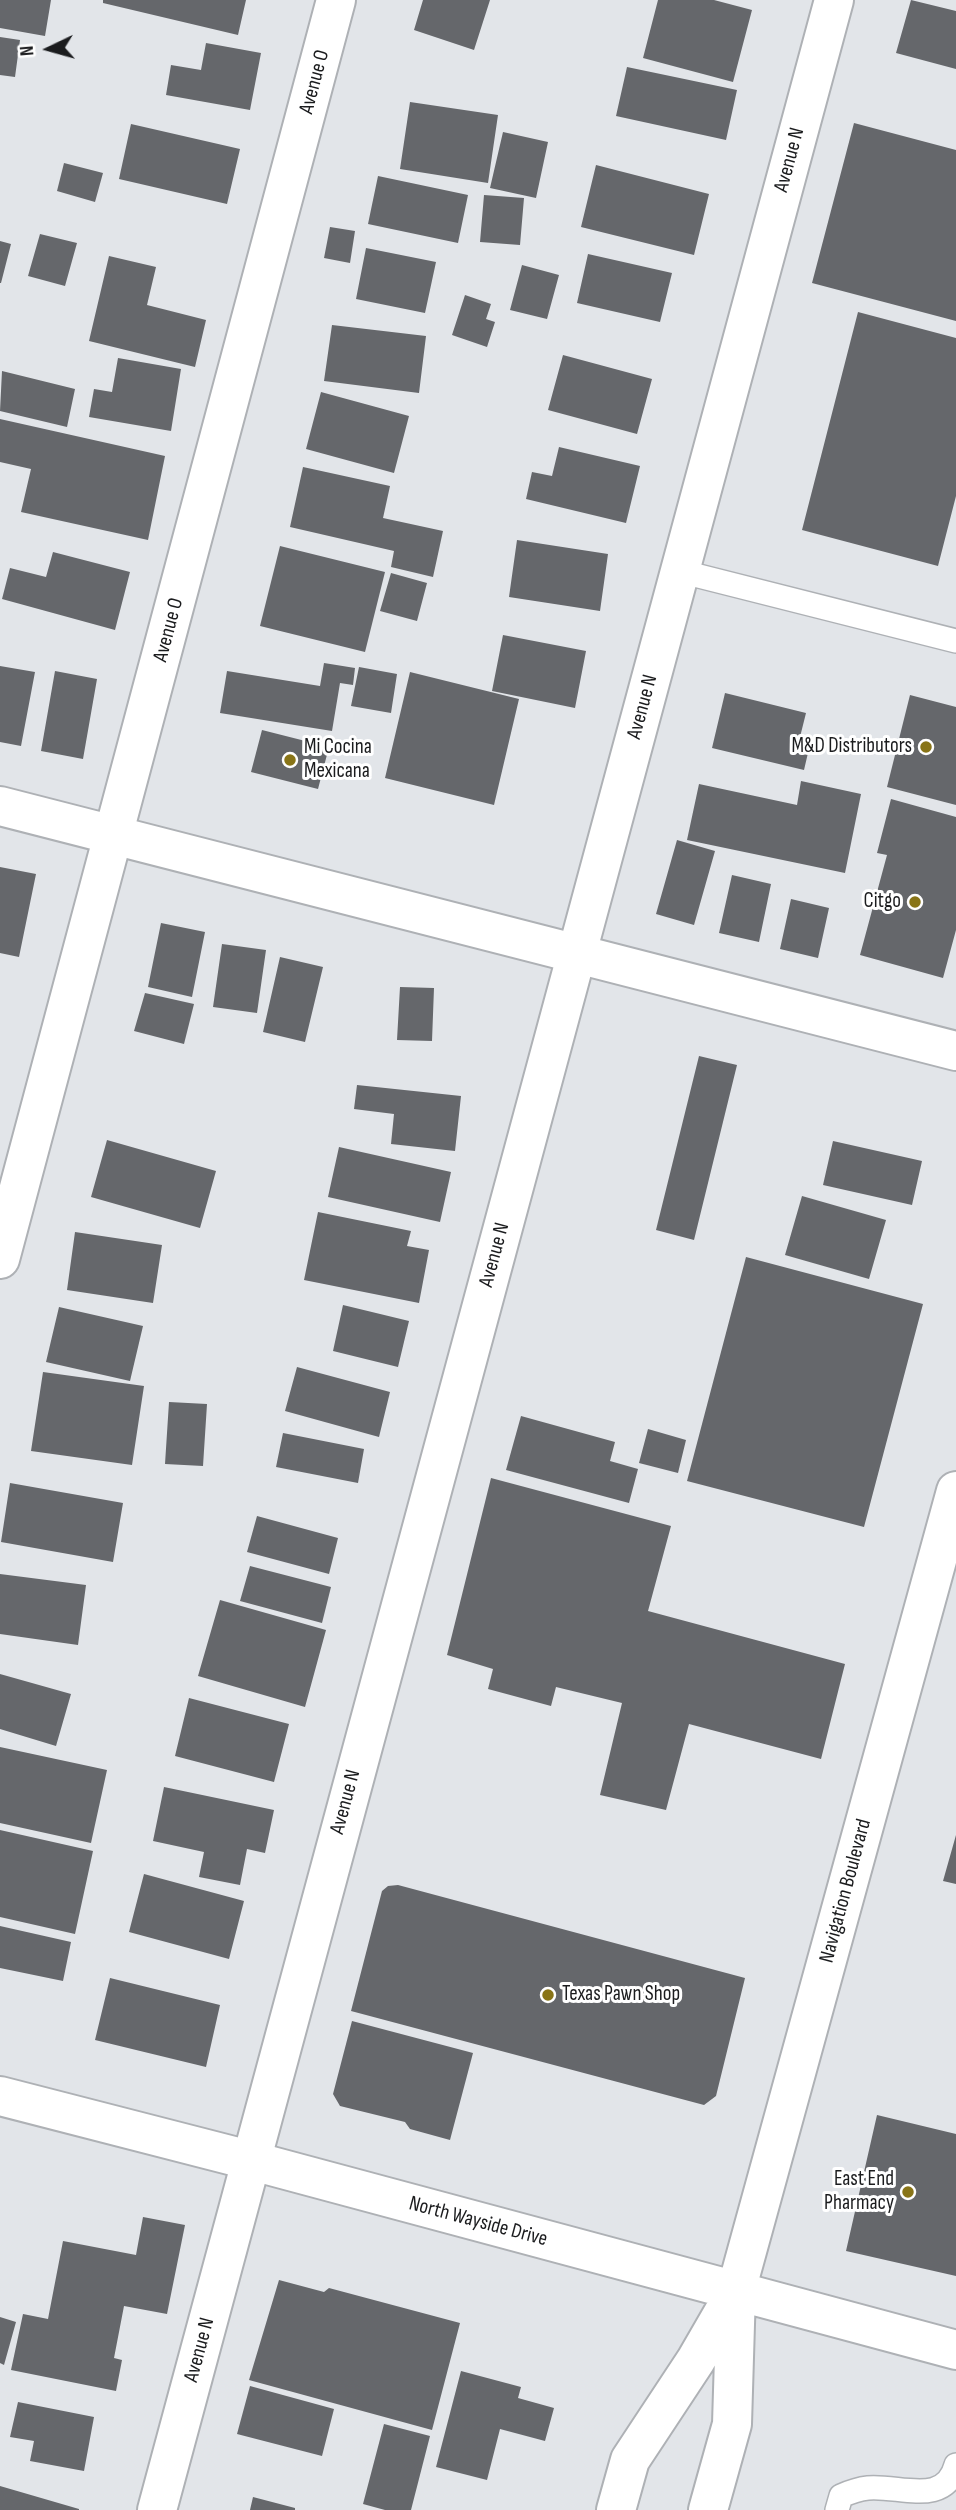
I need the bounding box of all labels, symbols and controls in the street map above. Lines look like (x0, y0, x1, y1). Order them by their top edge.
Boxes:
north arrow (14, 14, 84, 84)
text: N (16, 45, 39, 57)
street label: Avenue O (294, 47, 336, 117)
street label: Avenue N (769, 125, 811, 195)
street label: Avenue O (148, 595, 190, 665)
street label: Avenue N (622, 672, 664, 742)
place label: M&D Distributors (791, 734, 912, 760)
place label: Mi Cocina Mexicana (304, 735, 372, 785)
marker: M&D Distributors (918, 739, 934, 755)
marker: Mi Cocina Mexicana (282, 752, 298, 768)
place label: Citgo (863, 889, 901, 915)
marker: Citgo (907, 894, 923, 910)
street label: Avenue N (474, 1220, 516, 1290)
street label: Avenue N (325, 1767, 367, 1837)
street label: Navigation Boulevard (815, 1816, 877, 1966)
place label: Texas Pawn Shop (562, 1982, 680, 2008)
marker: Texas Pawn Shop (540, 1987, 556, 2003)
place label: East End Pharmacy (824, 2167, 894, 2217)
marker: East End Pharmacy (900, 2184, 916, 2200)
street label: North Wayside Drive (406, 2191, 550, 2253)
street label: Avenue N (179, 2315, 221, 2385)

